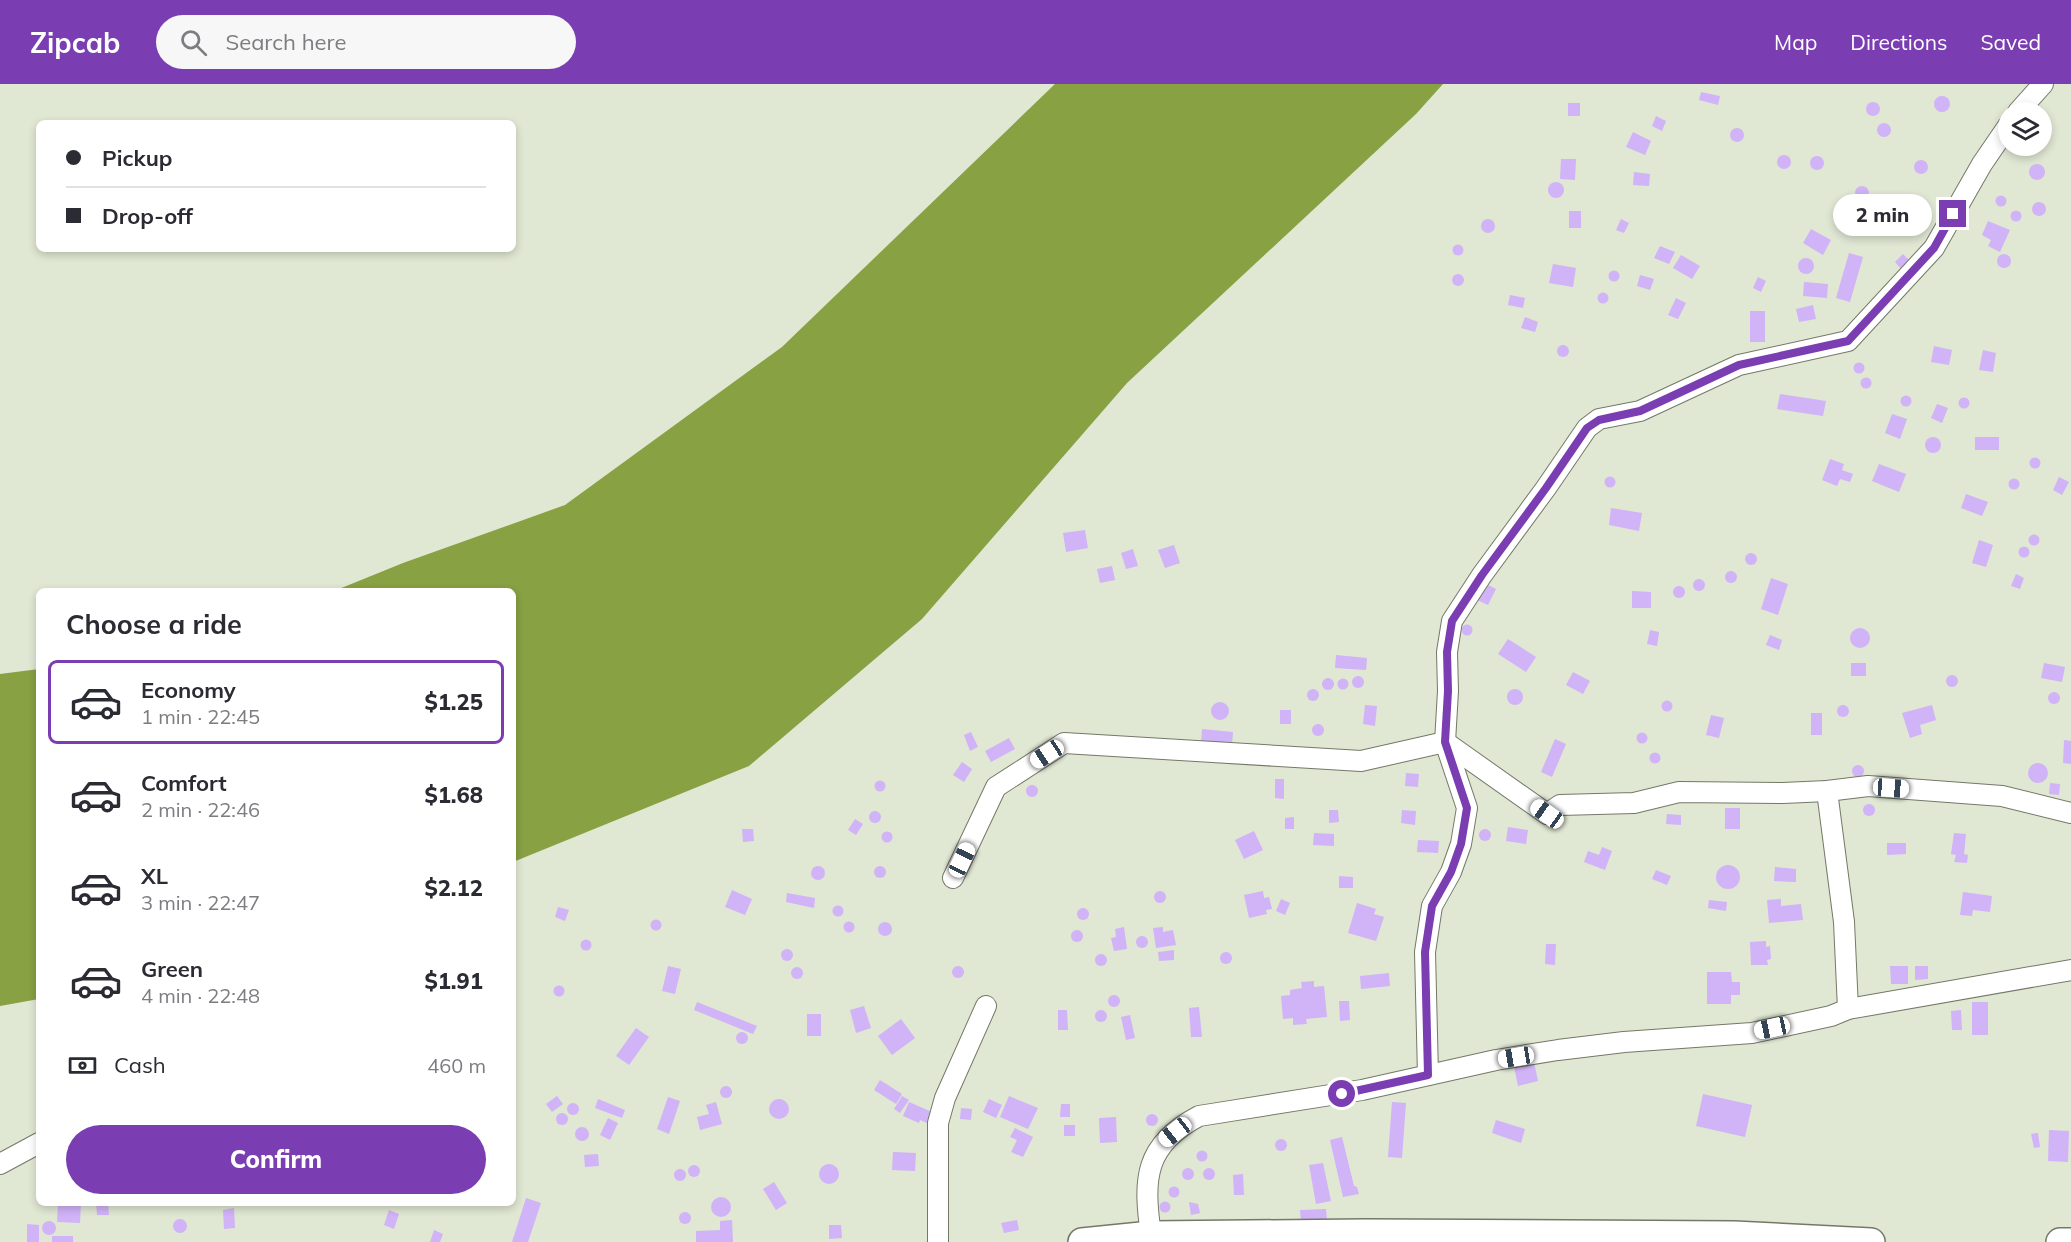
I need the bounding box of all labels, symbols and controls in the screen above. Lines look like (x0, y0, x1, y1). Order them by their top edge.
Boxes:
search box (156, 15, 576, 69)
text: Zipcab (30, 25, 120, 60)
icon: search (177, 26, 210, 59)
text: Search here (225, 28, 346, 56)
text: Map (1774, 29, 1817, 55)
text: Directions (1850, 29, 1947, 55)
text: Saved (1980, 29, 2041, 55)
map controls (1998, 102, 2052, 156)
button: layers (1998, 102, 2052, 156)
text: Pickup (102, 144, 172, 172)
callout: 2 min (1833, 193, 1932, 235)
route end (1939, 200, 1966, 227)
text: Drop-off (102, 202, 193, 230)
text: 2 min (1856, 202, 1909, 227)
text: Choose a ride (66, 607, 242, 641)
icon: car (69, 675, 123, 729)
text: Economy (141, 676, 236, 704)
text: $1.25 (424, 688, 483, 716)
text: 1 min · 22:45 (141, 704, 260, 729)
car (1027, 737, 1067, 771)
icon: car (69, 768, 123, 822)
text: Comfort (141, 769, 227, 797)
car (1872, 778, 1910, 798)
text: $1.68 (424, 781, 483, 809)
car (1527, 796, 1567, 832)
text: 2 min · 22:46 (141, 797, 260, 822)
car (946, 840, 978, 880)
icon: car (69, 861, 123, 915)
text: XL (141, 862, 168, 890)
text: $2.12 (424, 874, 483, 902)
text: 3 min · 22:47 (141, 890, 260, 915)
icon: car (69, 954, 123, 1008)
text: Green (141, 955, 203, 983)
text: $1.91 (424, 967, 483, 995)
text: 4 min · 22:48 (141, 983, 260, 1008)
car (1753, 1015, 1791, 1041)
car (1497, 1045, 1535, 1069)
icon: cash (66, 1049, 99, 1082)
text: Cash (114, 1051, 166, 1079)
text: 460 m (427, 1053, 486, 1078)
route start (1328, 1080, 1355, 1107)
car (1155, 1114, 1195, 1150)
button: Confirm (66, 1125, 486, 1194)

